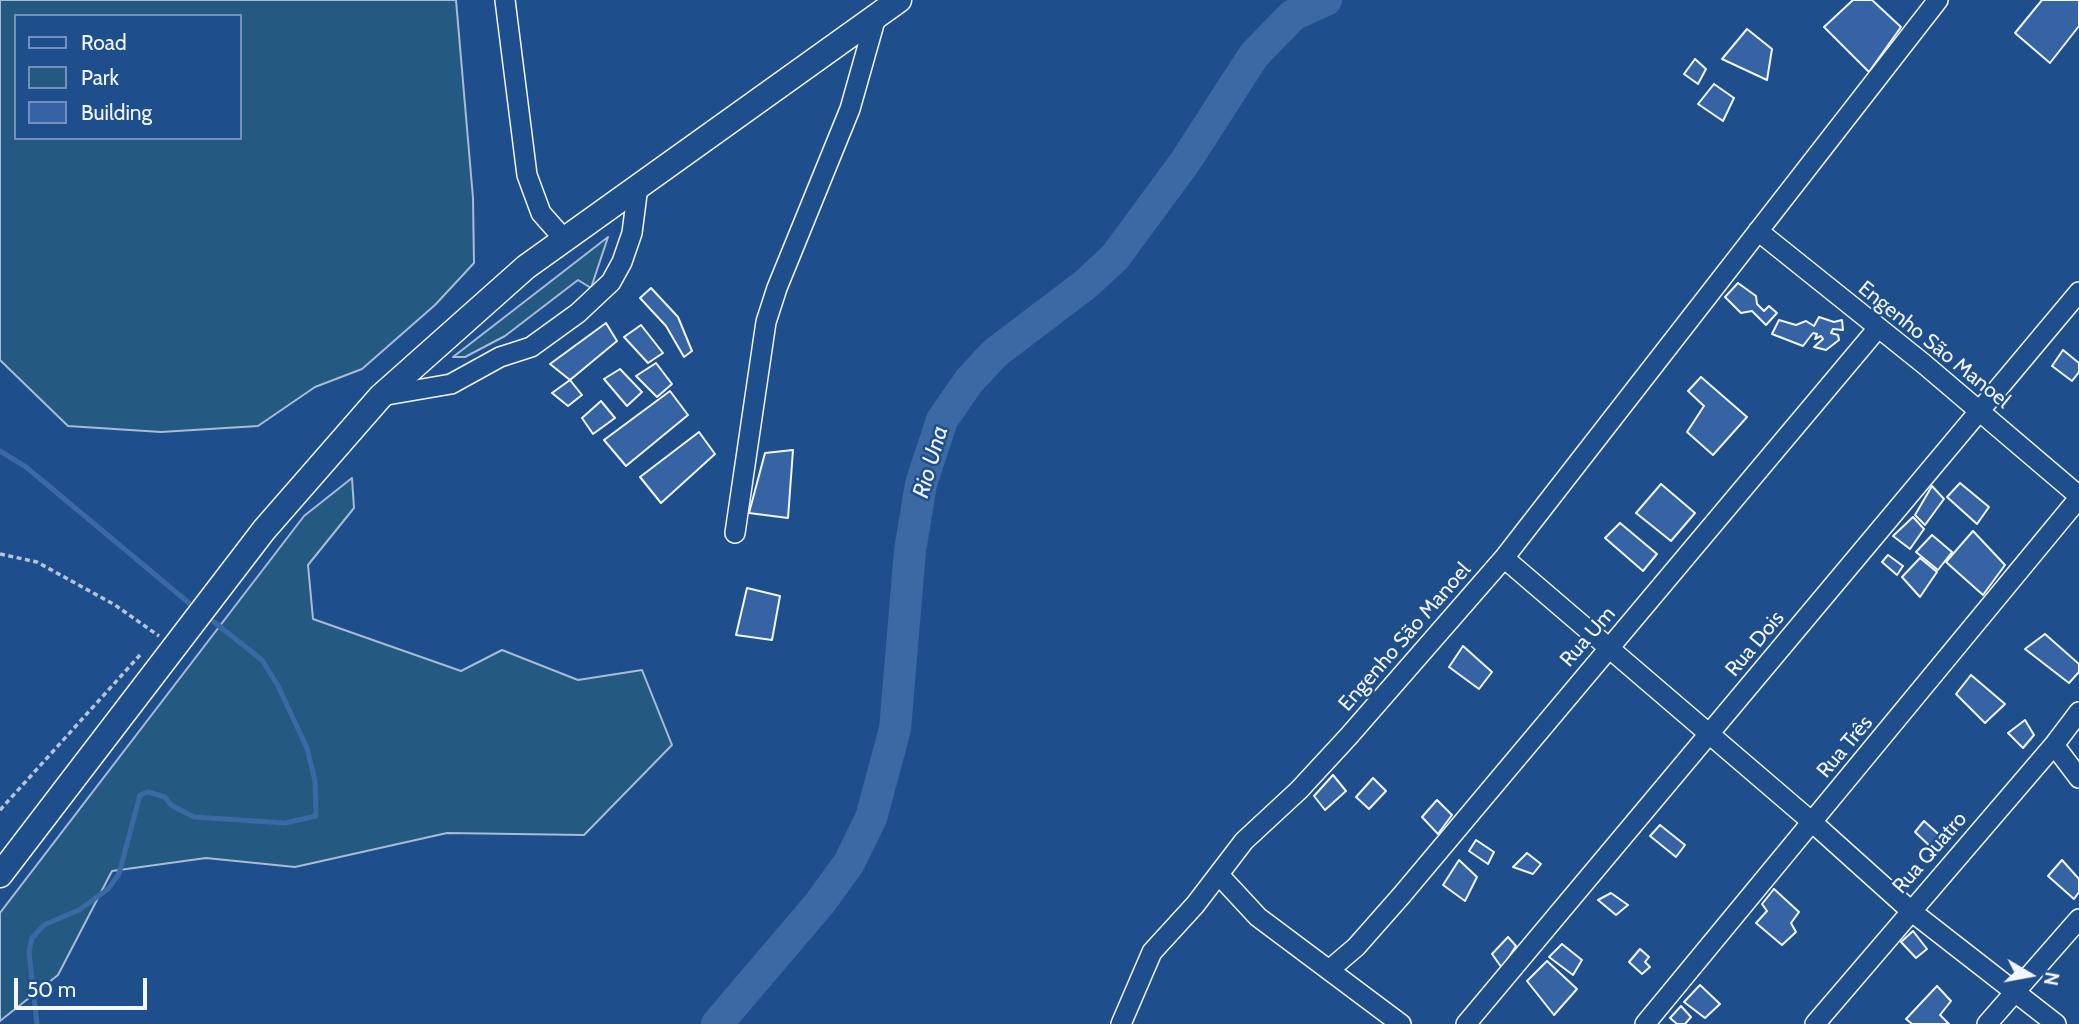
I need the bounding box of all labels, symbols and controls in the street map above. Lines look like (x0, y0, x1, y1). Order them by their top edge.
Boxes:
legend (14, 14, 242, 140)
text: Road (81, 30, 127, 55)
text: Park (81, 65, 119, 90)
text: Building (81, 100, 152, 125)
street label: Engenho São Manoel (1853, 276, 2015, 414)
water label: Rio Una (908, 423, 954, 501)
street label: Engenho São Manoel (1334, 558, 1476, 716)
street label: Rua Um (1555, 602, 1621, 672)
street label: Rua Dois (1720, 606, 1790, 682)
street label: Rua Três (1812, 711, 1878, 783)
street label: Rua Quatro (1888, 807, 1972, 899)
north arrow (1995, 940, 2065, 1010)
scale bar (18, 964, 150, 1008)
text: N (2039, 970, 2064, 987)
text: 50 m (27, 977, 76, 1002)

